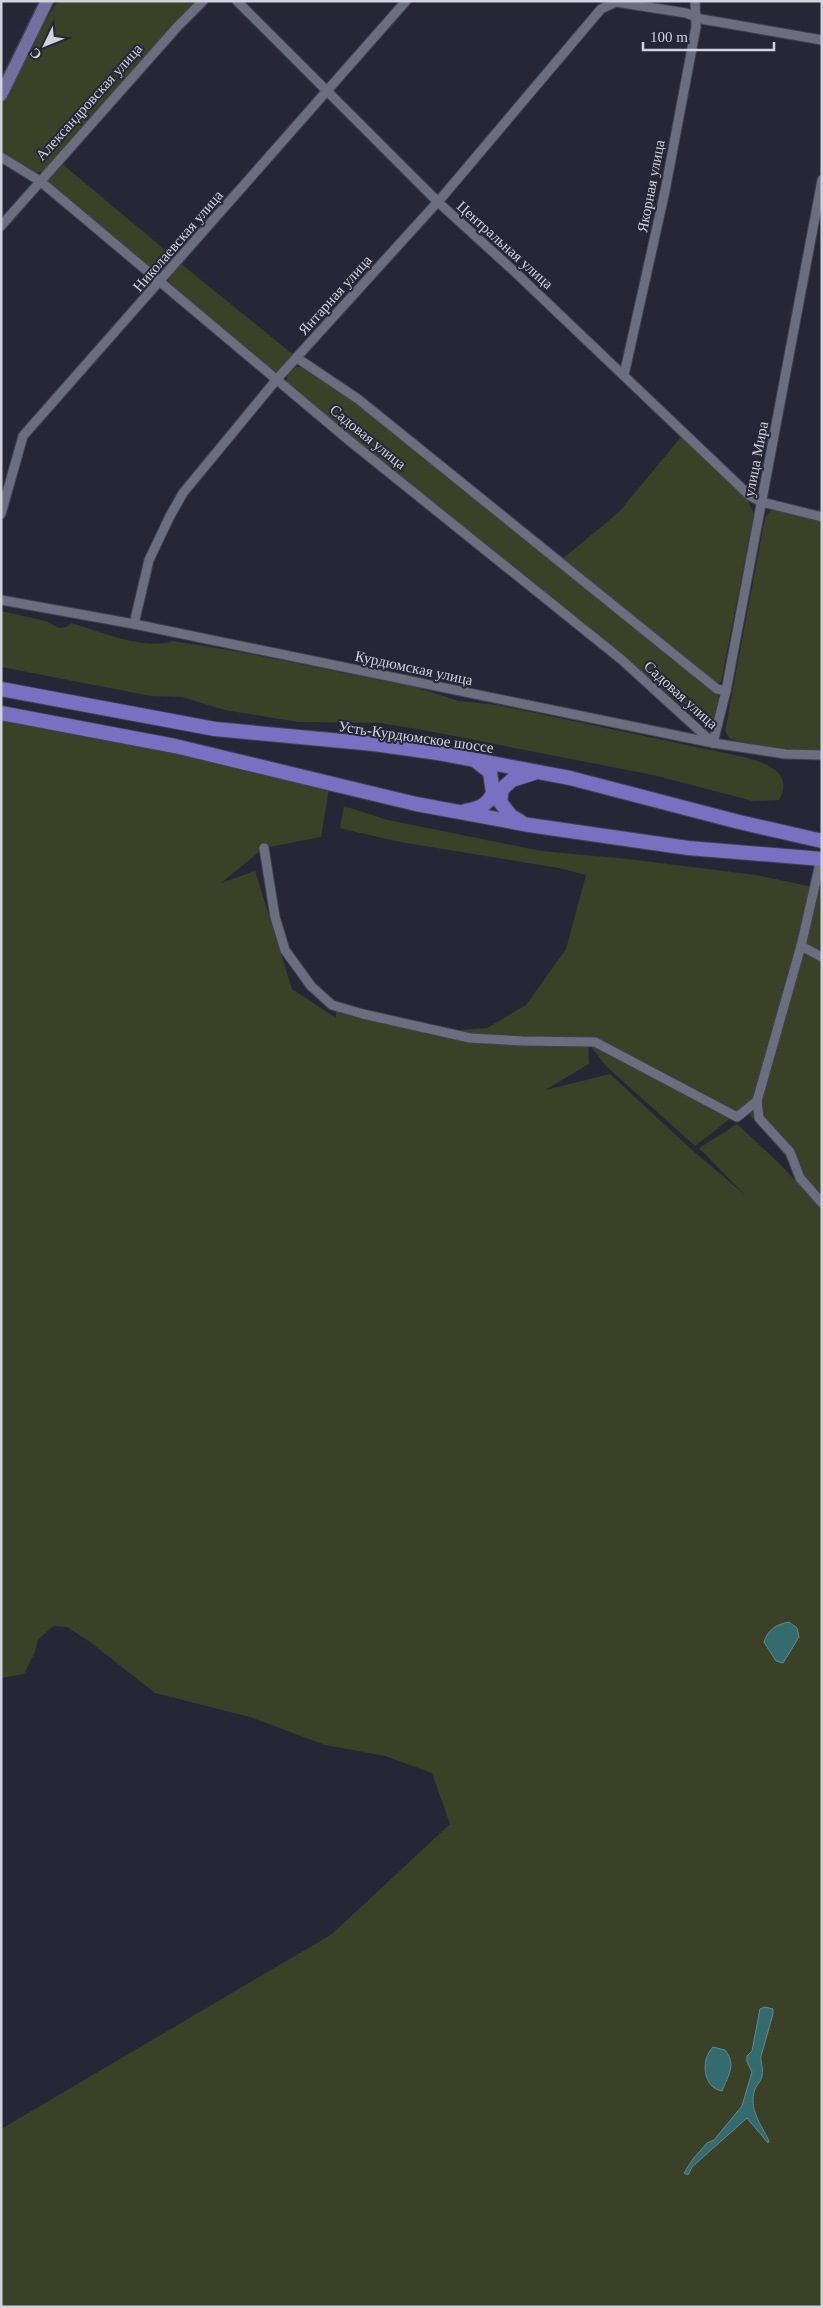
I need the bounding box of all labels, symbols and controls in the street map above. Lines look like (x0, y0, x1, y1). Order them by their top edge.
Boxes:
north arrow (20, 20, 70, 70)
scale bar (643, 20, 774, 52)
text: 100 m (650, 29, 688, 45)
street label: Александровская улица (32, 40, 146, 164)
text: С (27, 45, 45, 62)
street label: Якорная улица (634, 138, 668, 234)
street label: Николаевская улица (130, 187, 226, 295)
street label: Центральная улица (454, 198, 556, 292)
street label: Янтарная улица (295, 252, 375, 338)
street label: Садовая улица (327, 402, 409, 473)
street label: улица Мира (741, 420, 771, 498)
street label: Курдюмская улица (354, 648, 475, 688)
street label: Садовая улица (641, 658, 721, 732)
street label: Усть-Курдюмское шоссе (337, 718, 495, 756)

